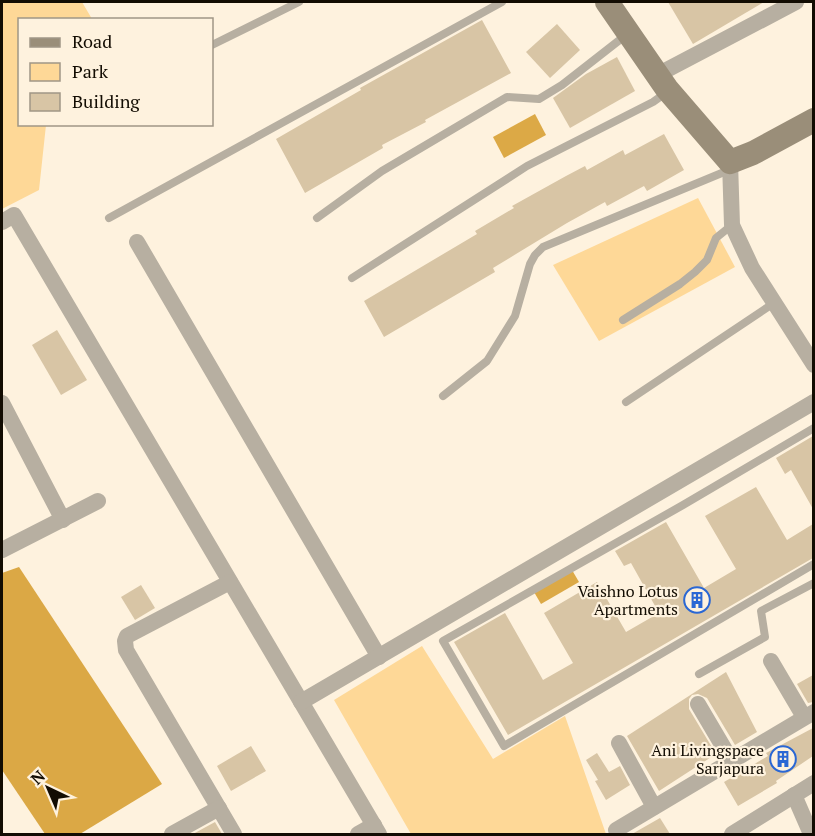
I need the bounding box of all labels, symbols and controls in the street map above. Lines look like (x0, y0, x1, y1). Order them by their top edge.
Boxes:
legend (18, 18, 213, 126)
text: Road (72, 29, 112, 53)
text: Park (72, 59, 109, 83)
text: Building (72, 89, 140, 113)
place label: Vaishno Lotus Apartments (577, 580, 678, 620)
building icon: Vaishno Lotus Apartments (682, 585, 712, 615)
place label: Ani Livingspace Sarjapura (651, 739, 764, 779)
building icon: Ani Livingspace Sarjapura (768, 744, 798, 774)
north arrow (18, 758, 78, 818)
text: N (26, 765, 50, 789)

